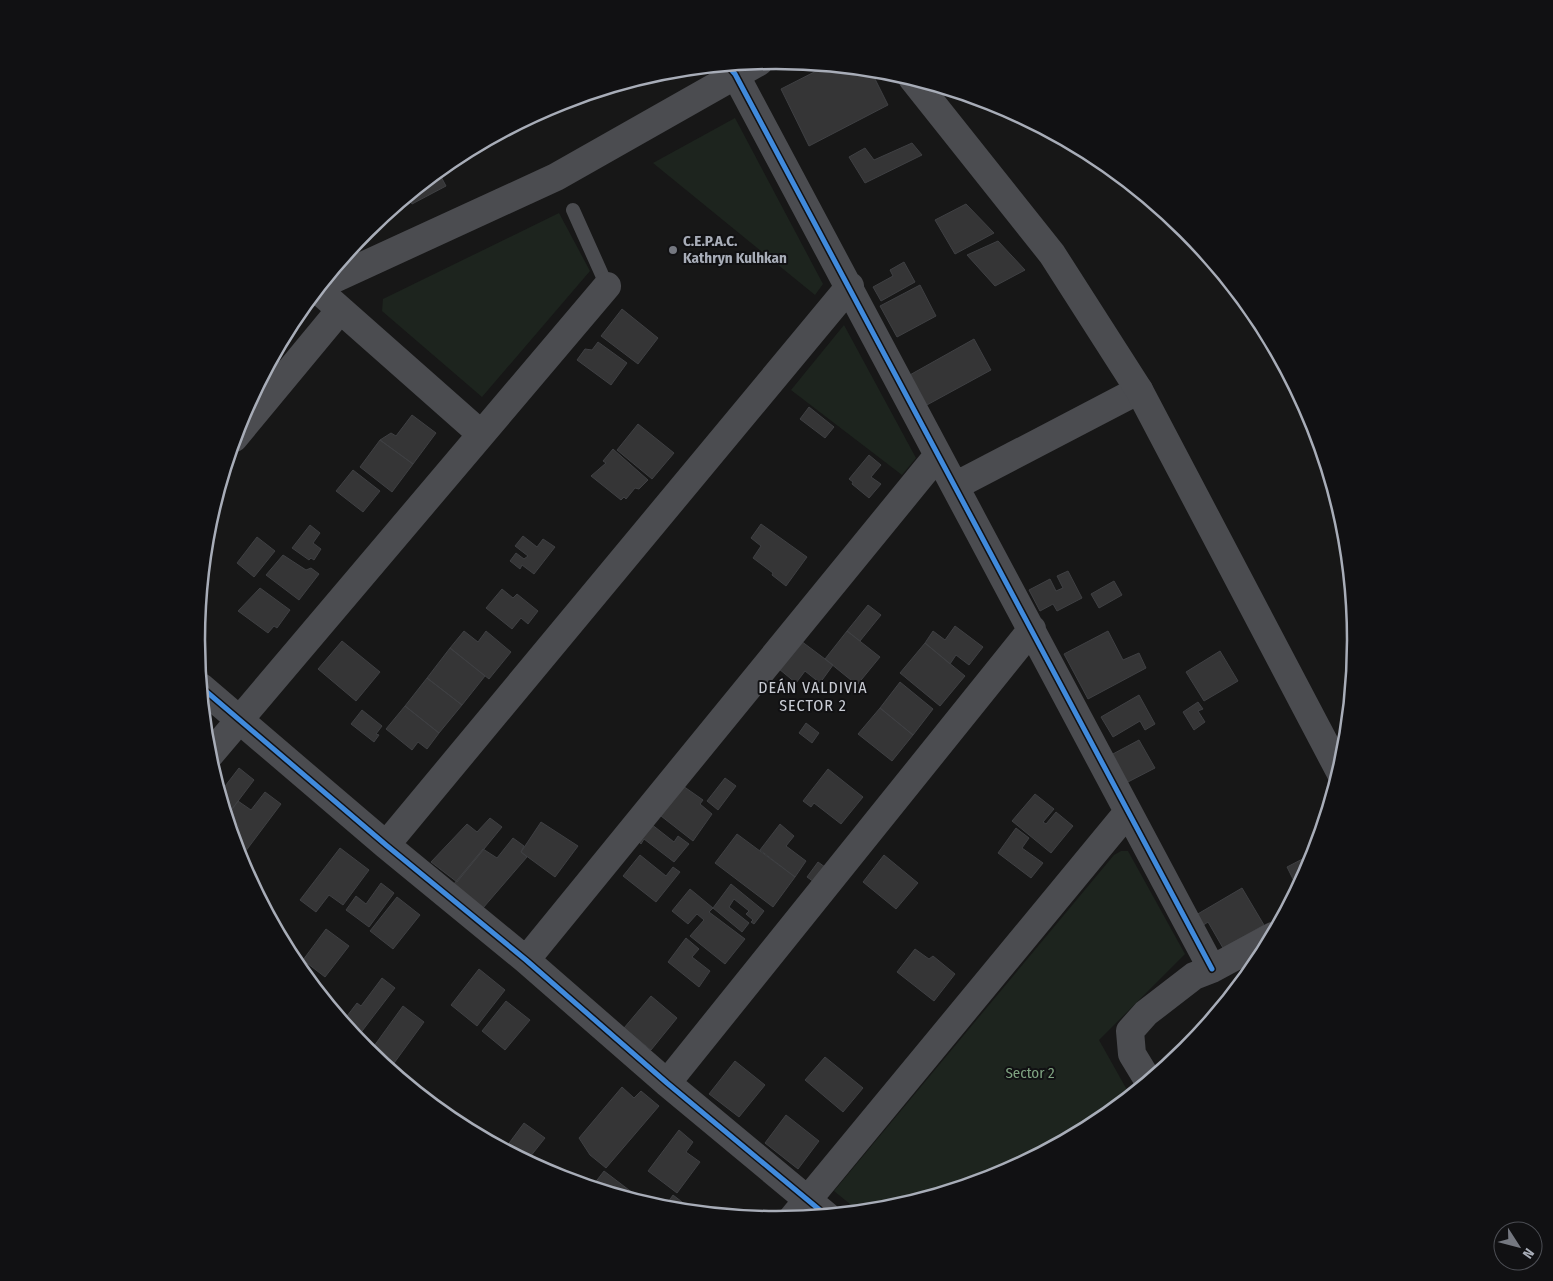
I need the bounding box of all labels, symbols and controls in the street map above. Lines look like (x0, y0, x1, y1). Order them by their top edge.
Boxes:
place label: C.E.P.A.C. Kathryn Kulhkan (683, 232, 787, 267)
marker: C.E.P.A.C. Kathryn Kulhkan (667, 244, 679, 256)
district label: DEÁN VALDIVIA SECTOR 2 (758, 678, 868, 715)
park label: Sector 2 (1005, 1064, 1055, 1082)
north arrow (1493, 1221, 1543, 1271)
text: N (1519, 1245, 1537, 1262)

